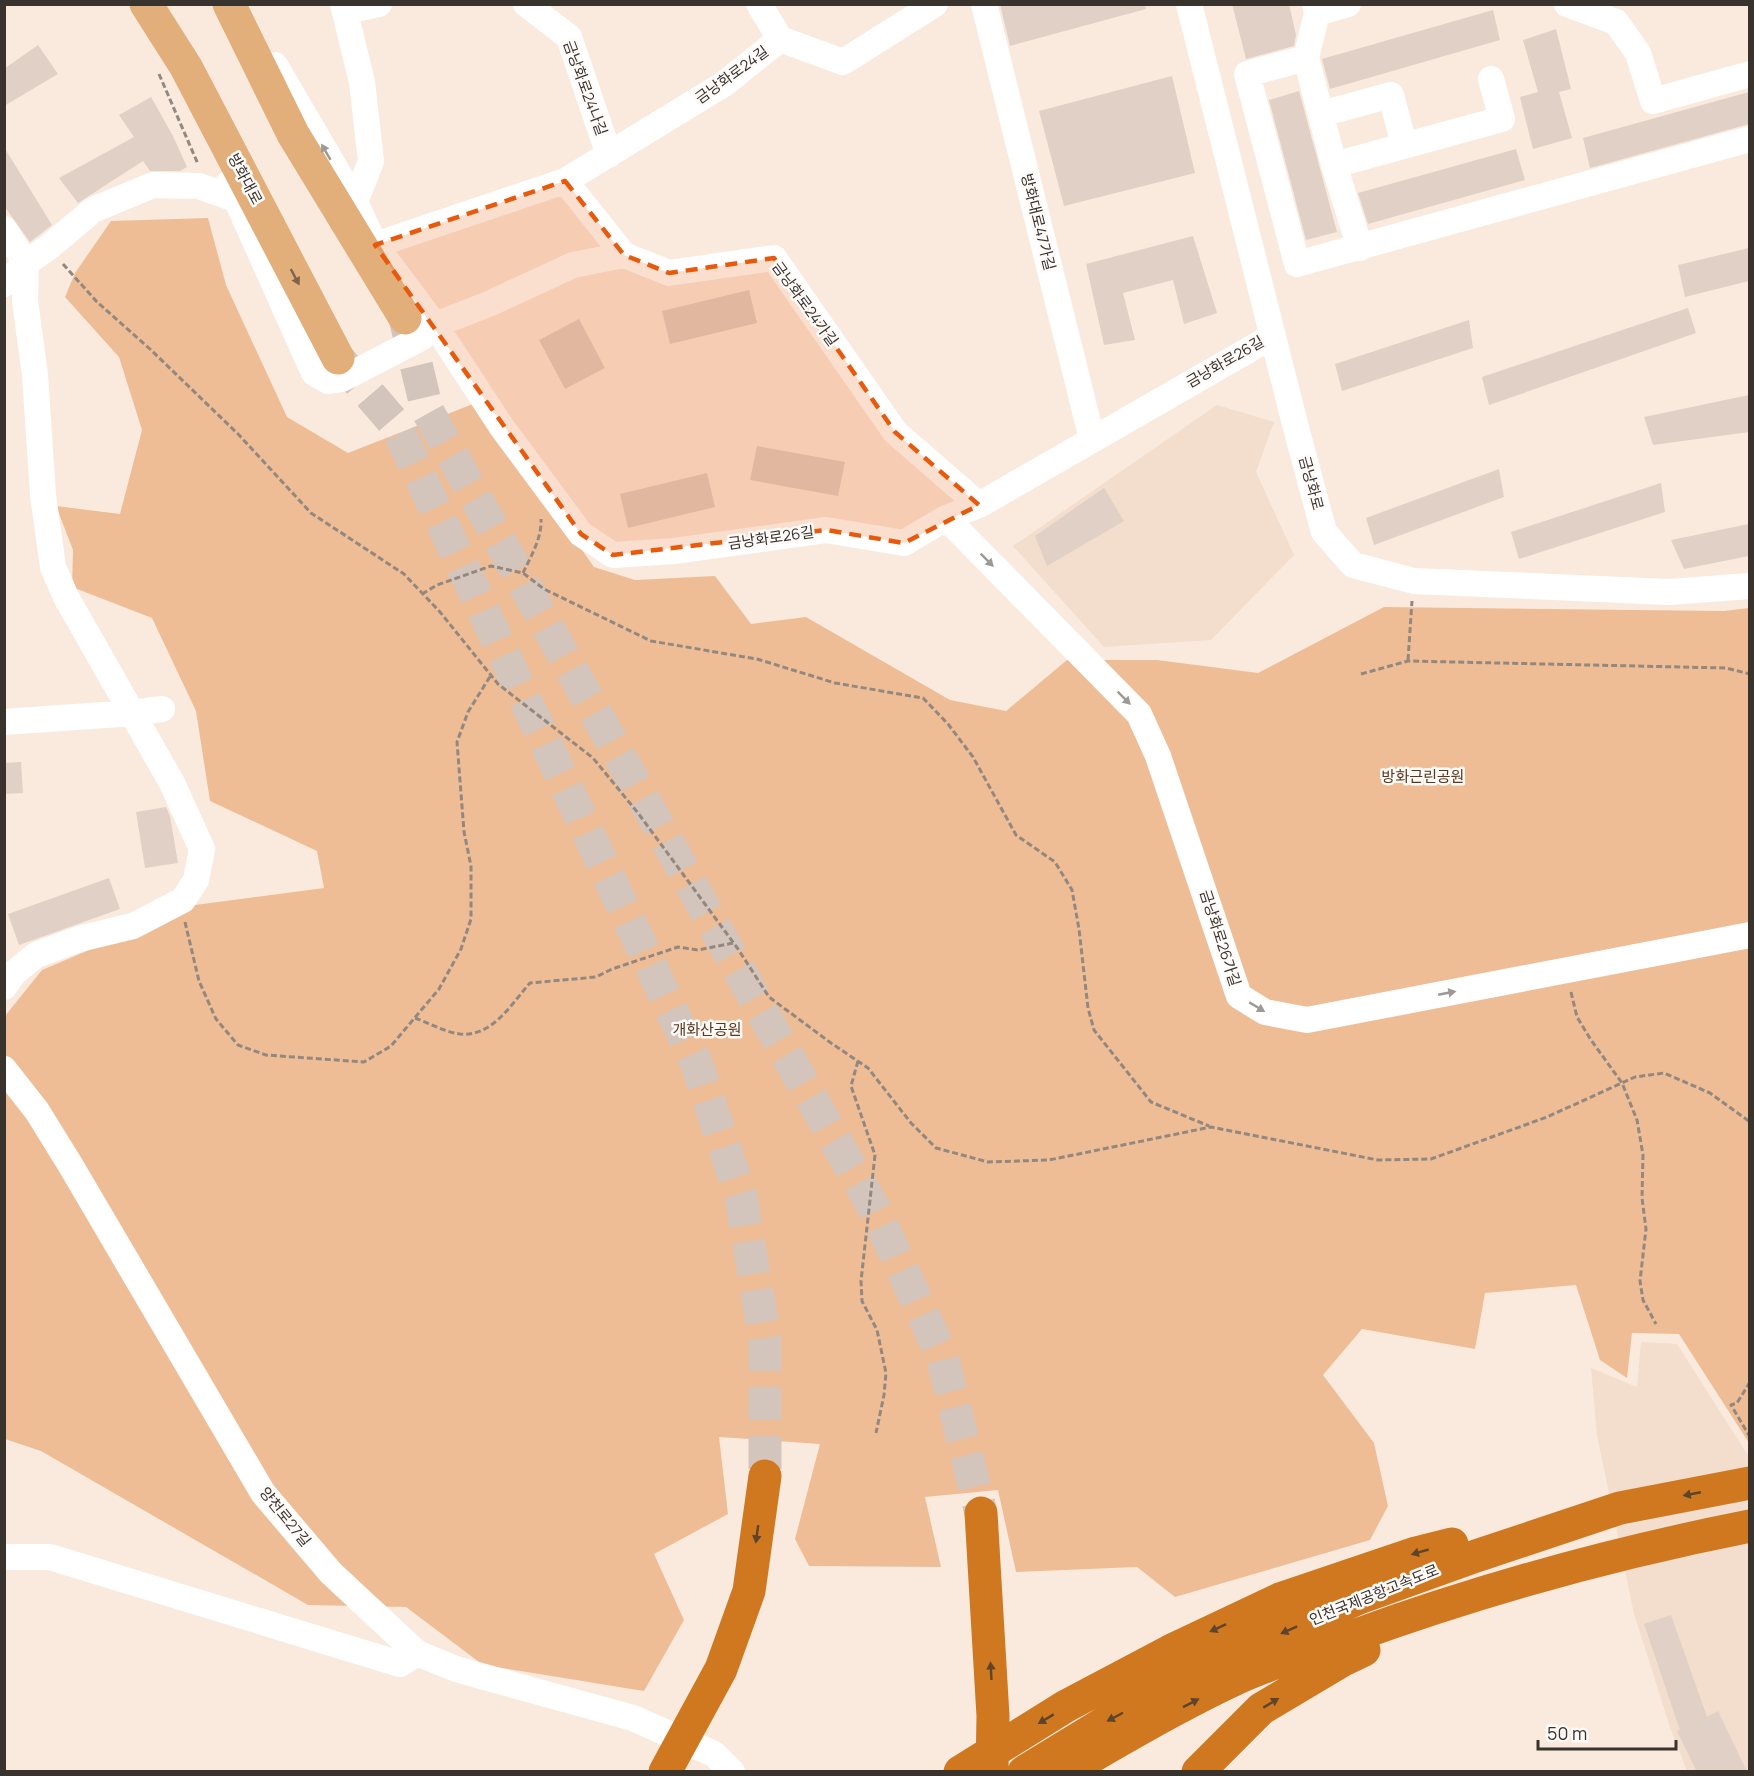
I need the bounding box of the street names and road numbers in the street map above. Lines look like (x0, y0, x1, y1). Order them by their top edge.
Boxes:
street label: 금낭화로24나길 (559, 37, 612, 138)
street label: 금낭화로24길 (691, 41, 773, 108)
street label: 방화대로 (223, 149, 268, 208)
street label: 방화대로47가길 (1016, 171, 1061, 273)
street label: 금낭화로24가길 (768, 257, 843, 350)
street label: 금낭화로26길 (1182, 331, 1268, 392)
street label: 금낭화로 (1294, 453, 1329, 512)
street label: 금낭화로26길 (726, 521, 815, 554)
street label: 금낭화로26가길 (1195, 887, 1246, 989)
street label: 양천로27길 (255, 1482, 316, 1551)
street label: 인천국제공항고속도로 (1306, 1559, 1442, 1630)

